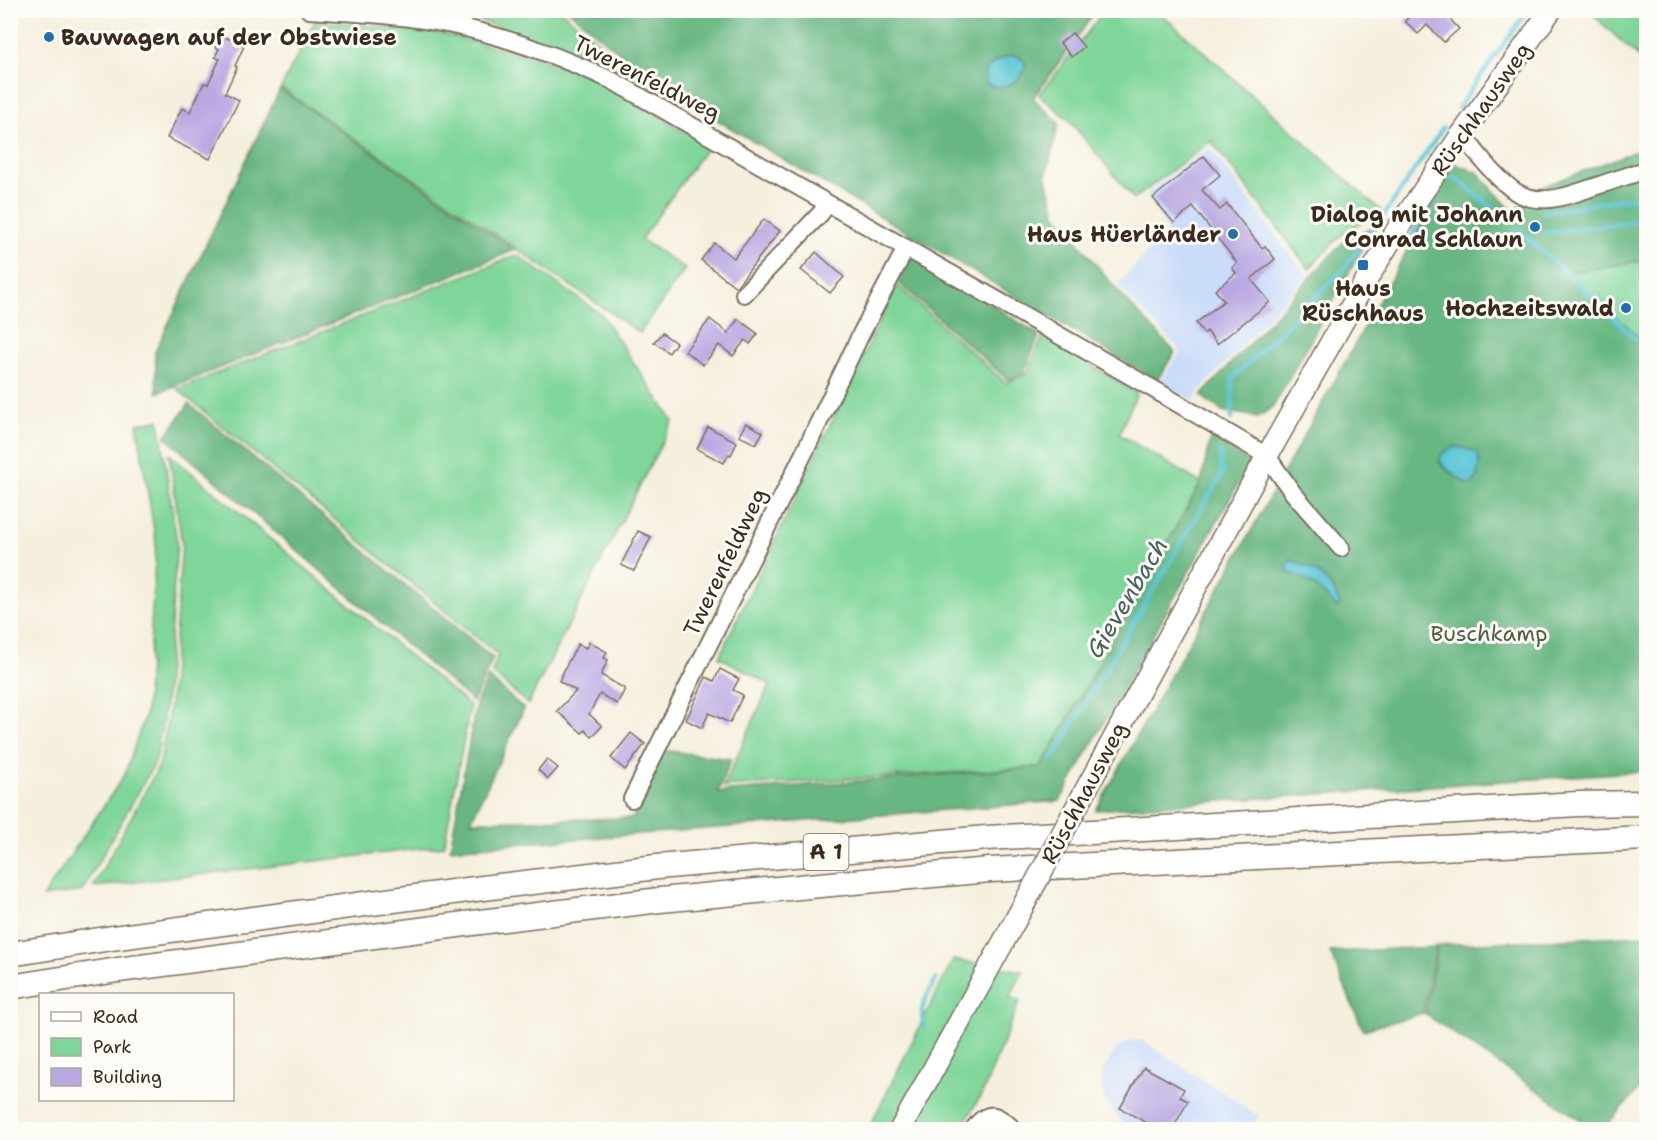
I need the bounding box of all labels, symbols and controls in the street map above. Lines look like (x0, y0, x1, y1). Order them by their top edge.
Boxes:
place label: Bauwagen auf der Obstwiese (61, 23, 397, 52)
street label: Twerenfeldweg (569, 29, 725, 127)
marker: Bauwagen auf der Obstwiese (42, 30, 56, 44)
street label: Rüschhausweg (1424, 37, 1538, 181)
place label: Dialog mit Johann Conrad Schlaun (1310, 200, 1523, 254)
place label: Haus Hüerländer (1027, 220, 1221, 249)
marker: Dialog mit Johann Conrad Schlaun (1528, 220, 1542, 234)
marker: Haus Hüerländer (1226, 227, 1240, 241)
marker: Haus Rüschhaus (1356, 258, 1370, 272)
place label: Haus Rüschhaus (1302, 274, 1424, 328)
place label: Hochzeitswald (1445, 294, 1614, 323)
marker: Hochzeitswald (1619, 301, 1633, 315)
street label: Twerenfeldweg (677, 483, 773, 641)
water label: Gievenbach (1079, 532, 1175, 664)
park label: Buschkamp (1430, 619, 1548, 648)
street label: Rüschhausweg (1034, 717, 1134, 869)
road number: A 1 (804, 834, 848, 870)
legend (39, 993, 234, 1101)
text: Road (93, 1005, 138, 1029)
text: Park (93, 1035, 132, 1059)
text: Building (93, 1065, 162, 1089)

